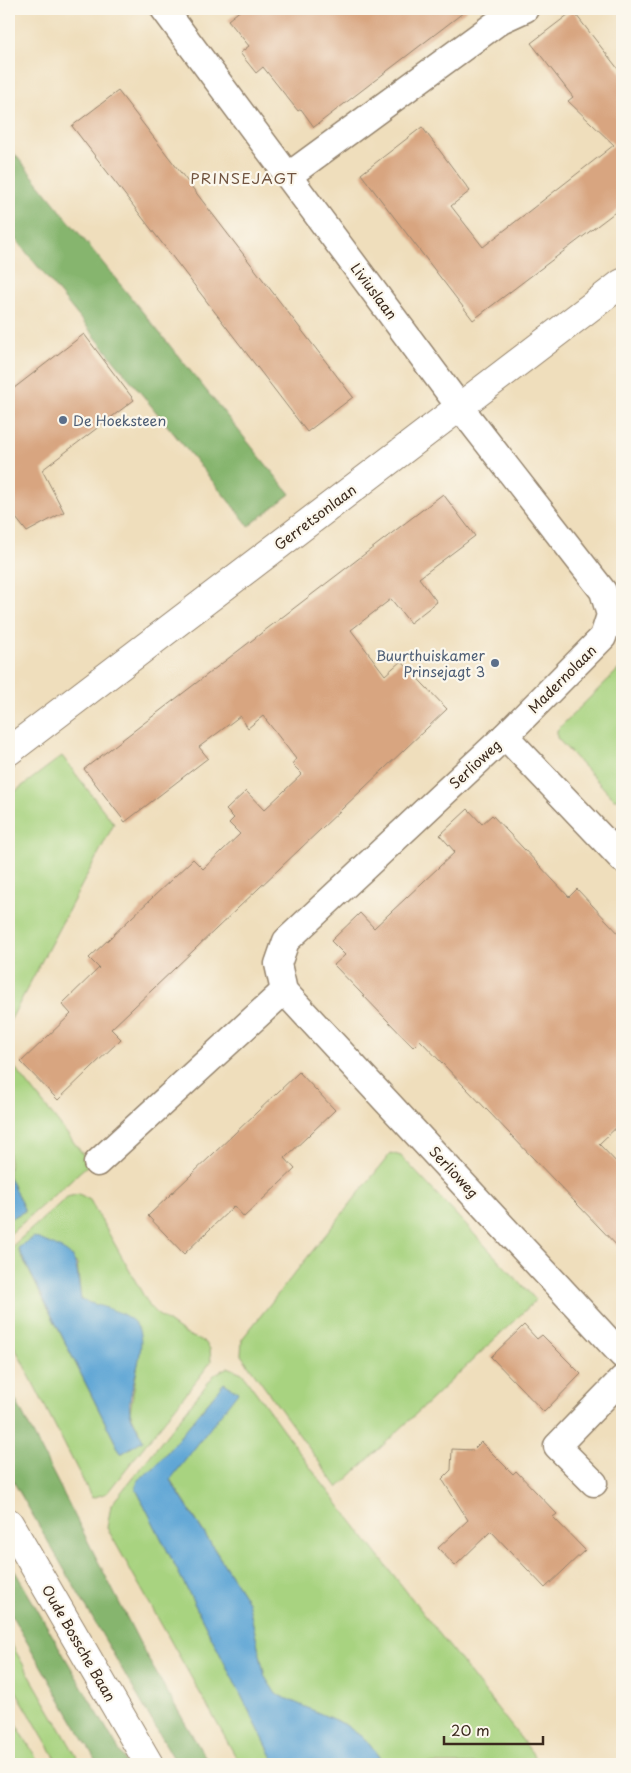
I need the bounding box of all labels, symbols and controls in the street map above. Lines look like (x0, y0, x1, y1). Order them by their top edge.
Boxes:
district label: PRINSEJAGT (190, 166, 298, 189)
street label: Liviuslaan (346, 258, 402, 324)
place label: De Hoeksteen (73, 410, 166, 431)
marker: De Hoeksteen (57, 414, 69, 426)
street label: Gerretsonlaan (270, 479, 360, 555)
street label: Madernolaan (523, 640, 601, 718)
place label: Buurthuiskamer Prinsejagt 3 (376, 645, 485, 682)
marker: Buurthuiskamer Prinsejagt 3 (489, 657, 501, 669)
street label: Serlioweg (444, 734, 506, 794)
street label: Serlioweg (424, 1141, 484, 1203)
street label: Oude Bossche Baan (37, 1581, 121, 1705)
scale bar (444, 1713, 542, 1745)
text: 20 m (451, 1718, 490, 1741)

